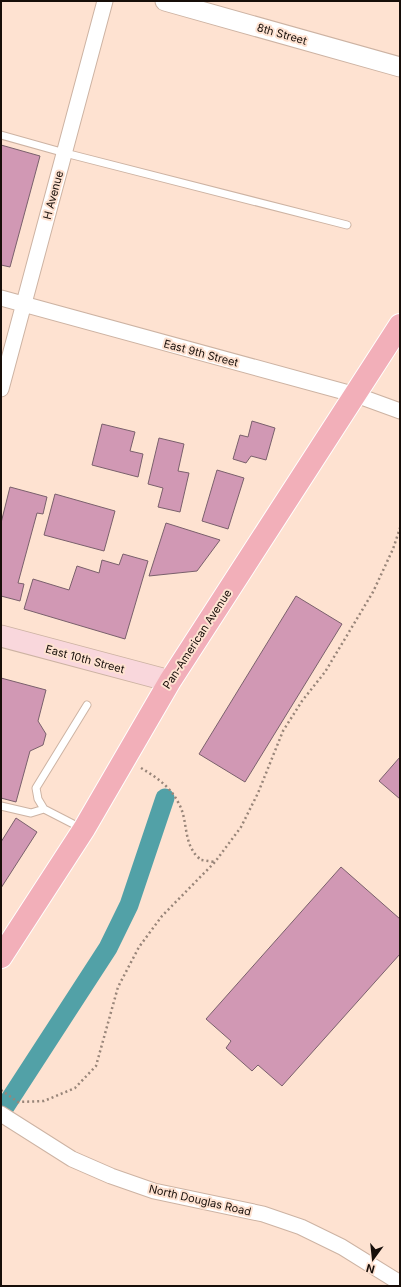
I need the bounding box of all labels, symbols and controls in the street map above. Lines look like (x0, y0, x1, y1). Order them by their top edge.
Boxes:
street label: 8th Street (256, 20, 309, 48)
street label: H Avenue (40, 169, 66, 221)
street label: East 9th Street (162, 336, 240, 370)
street label: Pan-American Avenue (160, 587, 234, 691)
street label: East 10th Street (44, 642, 126, 676)
street label: North Douglas Road (148, 1181, 252, 1219)
north arrow (353, 1239, 393, 1279)
text: N (365, 1261, 376, 1277)

